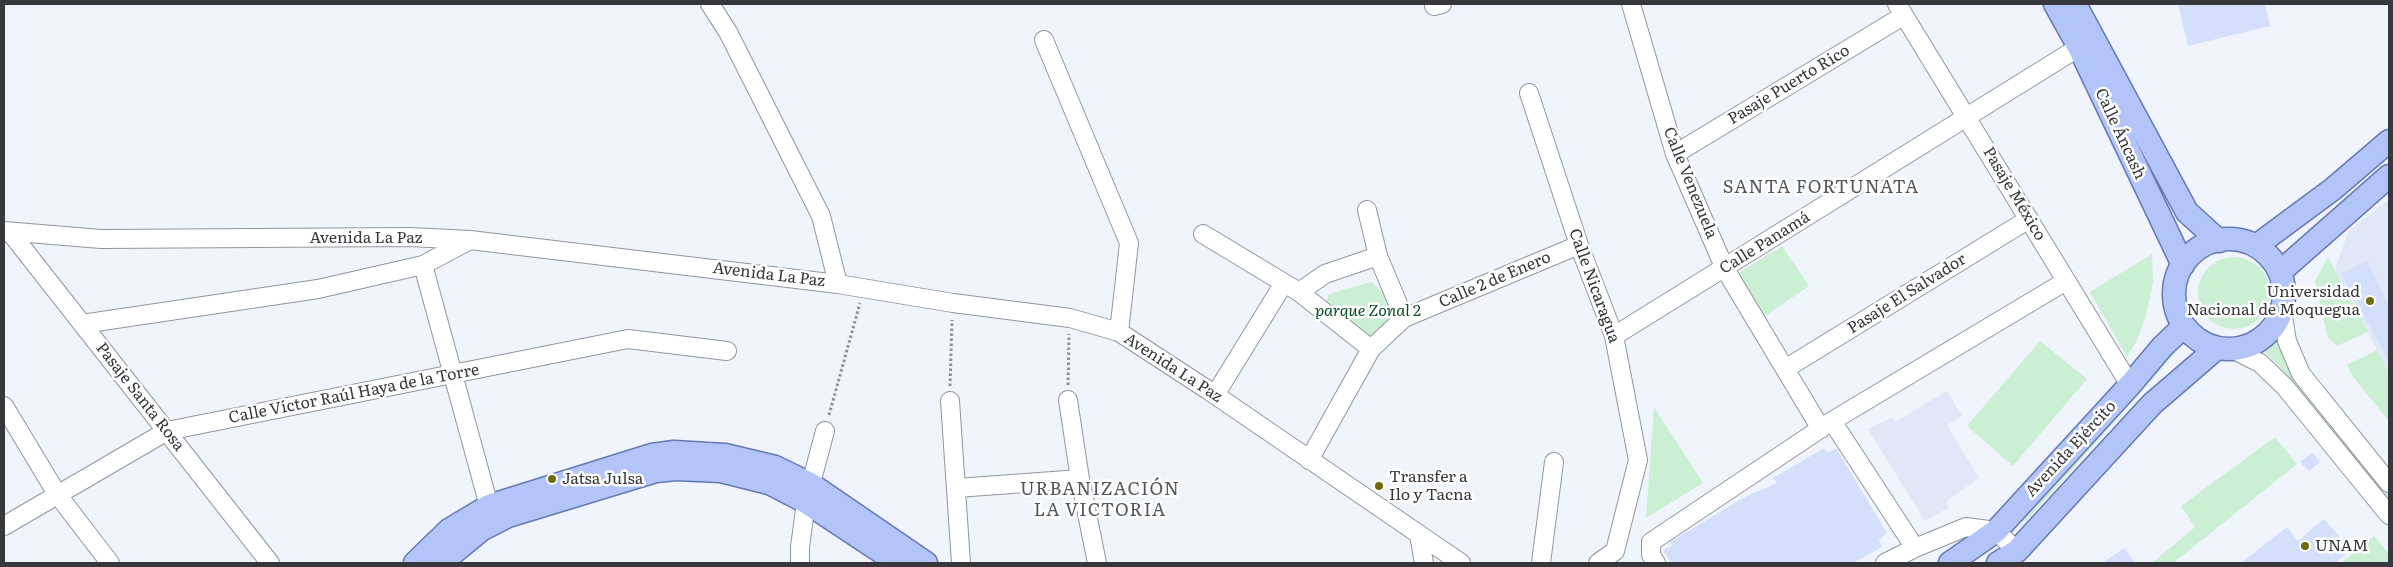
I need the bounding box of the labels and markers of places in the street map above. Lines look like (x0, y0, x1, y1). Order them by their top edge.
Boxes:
place label: Universidad Nacional de Moquegua (2187, 282, 2360, 320)
marker: Universidad Nacional de Moquegua (2364, 295, 2376, 307)
place label: Transfer a Ilo y Tacna (1389, 467, 1472, 505)
place label: Jatsa Julsa (562, 469, 643, 489)
marker: Jatsa Julsa (546, 473, 558, 485)
marker: Transfer a Ilo y Tacna (1373, 480, 1385, 492)
place label: UNAM (2315, 536, 2368, 556)
marker: UNAM (2299, 540, 2311, 552)

